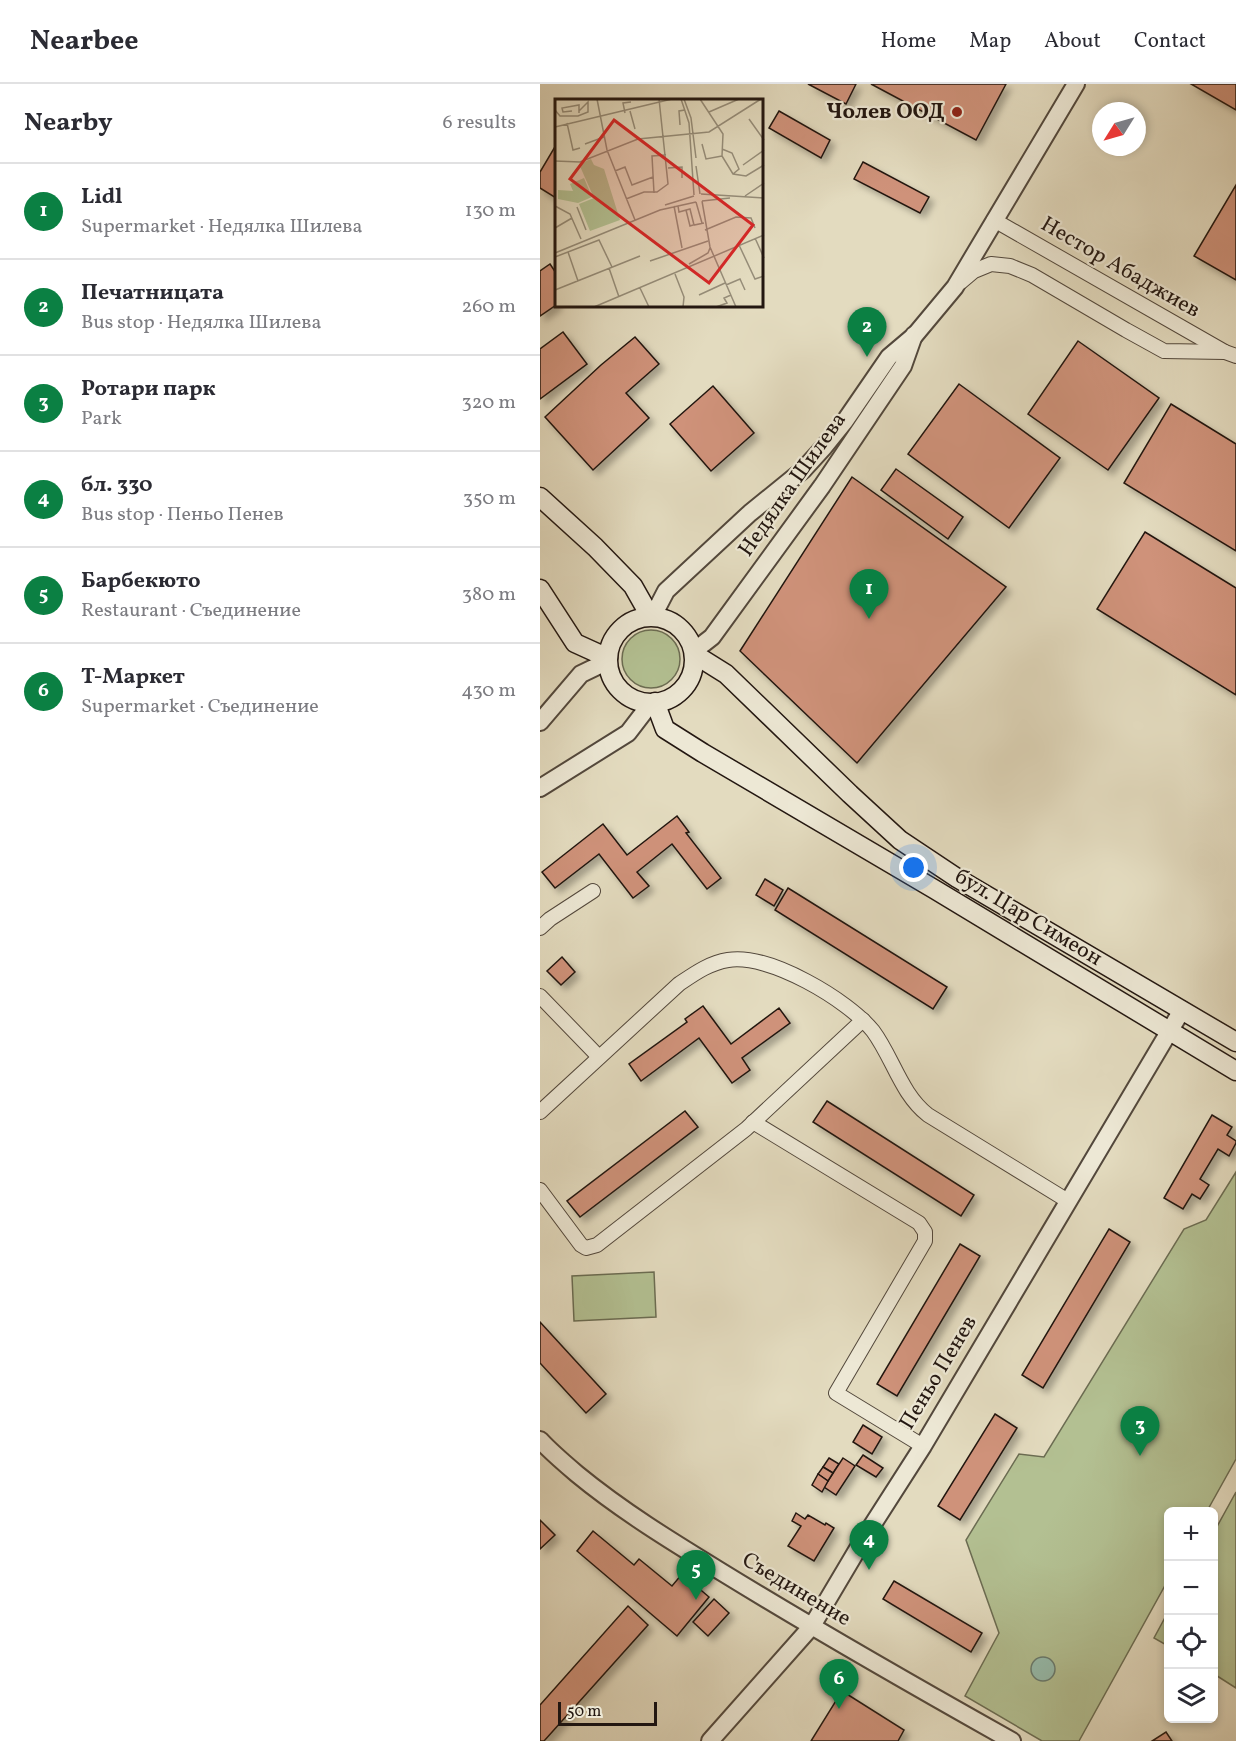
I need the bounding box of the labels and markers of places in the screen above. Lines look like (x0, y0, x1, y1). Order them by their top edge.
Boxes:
place label: Чолев ООД (826, 97, 945, 128)
marker: Чолев ООД (950, 105, 964, 119)
pin: 2 (848, 308, 886, 357)
pin: 1 (850, 570, 888, 619)
pin: 3 (1120, 1406, 1160, 1456)
pin: 4 (850, 1520, 888, 1570)
pin: 5 (676, 1550, 716, 1600)
pin: 6 (820, 1660, 858, 1709)

